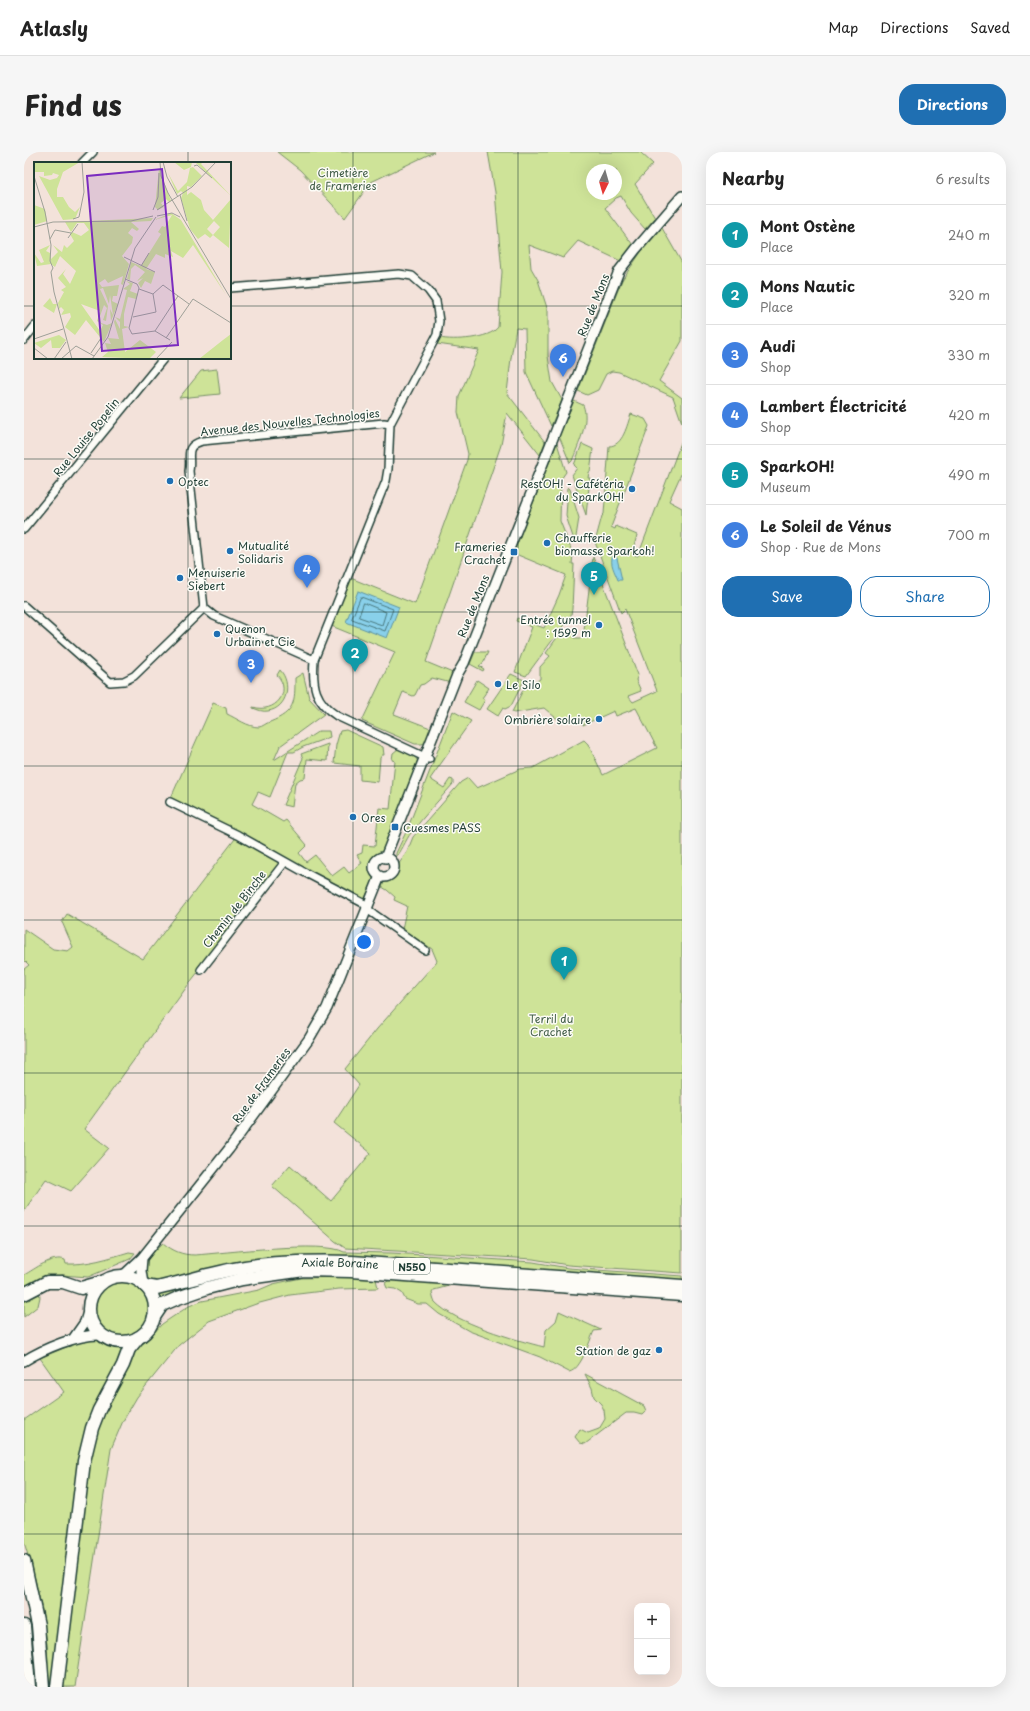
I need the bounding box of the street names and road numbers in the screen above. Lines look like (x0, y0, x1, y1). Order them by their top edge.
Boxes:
street label: Rue de Mons (573, 271, 613, 339)
street label: Rue Louise Popelin (49, 394, 123, 480)
street label: Avenue des Nouvelles Technologies (200, 404, 380, 440)
street label: Rue de Mons (453, 572, 493, 640)
street label: Chemin de Binche (198, 867, 270, 951)
street label: Rue de Frameries (228, 1044, 294, 1126)
street label: Axiale Boraine (301, 1253, 379, 1272)
road number: N550 (394, 1258, 430, 1274)

